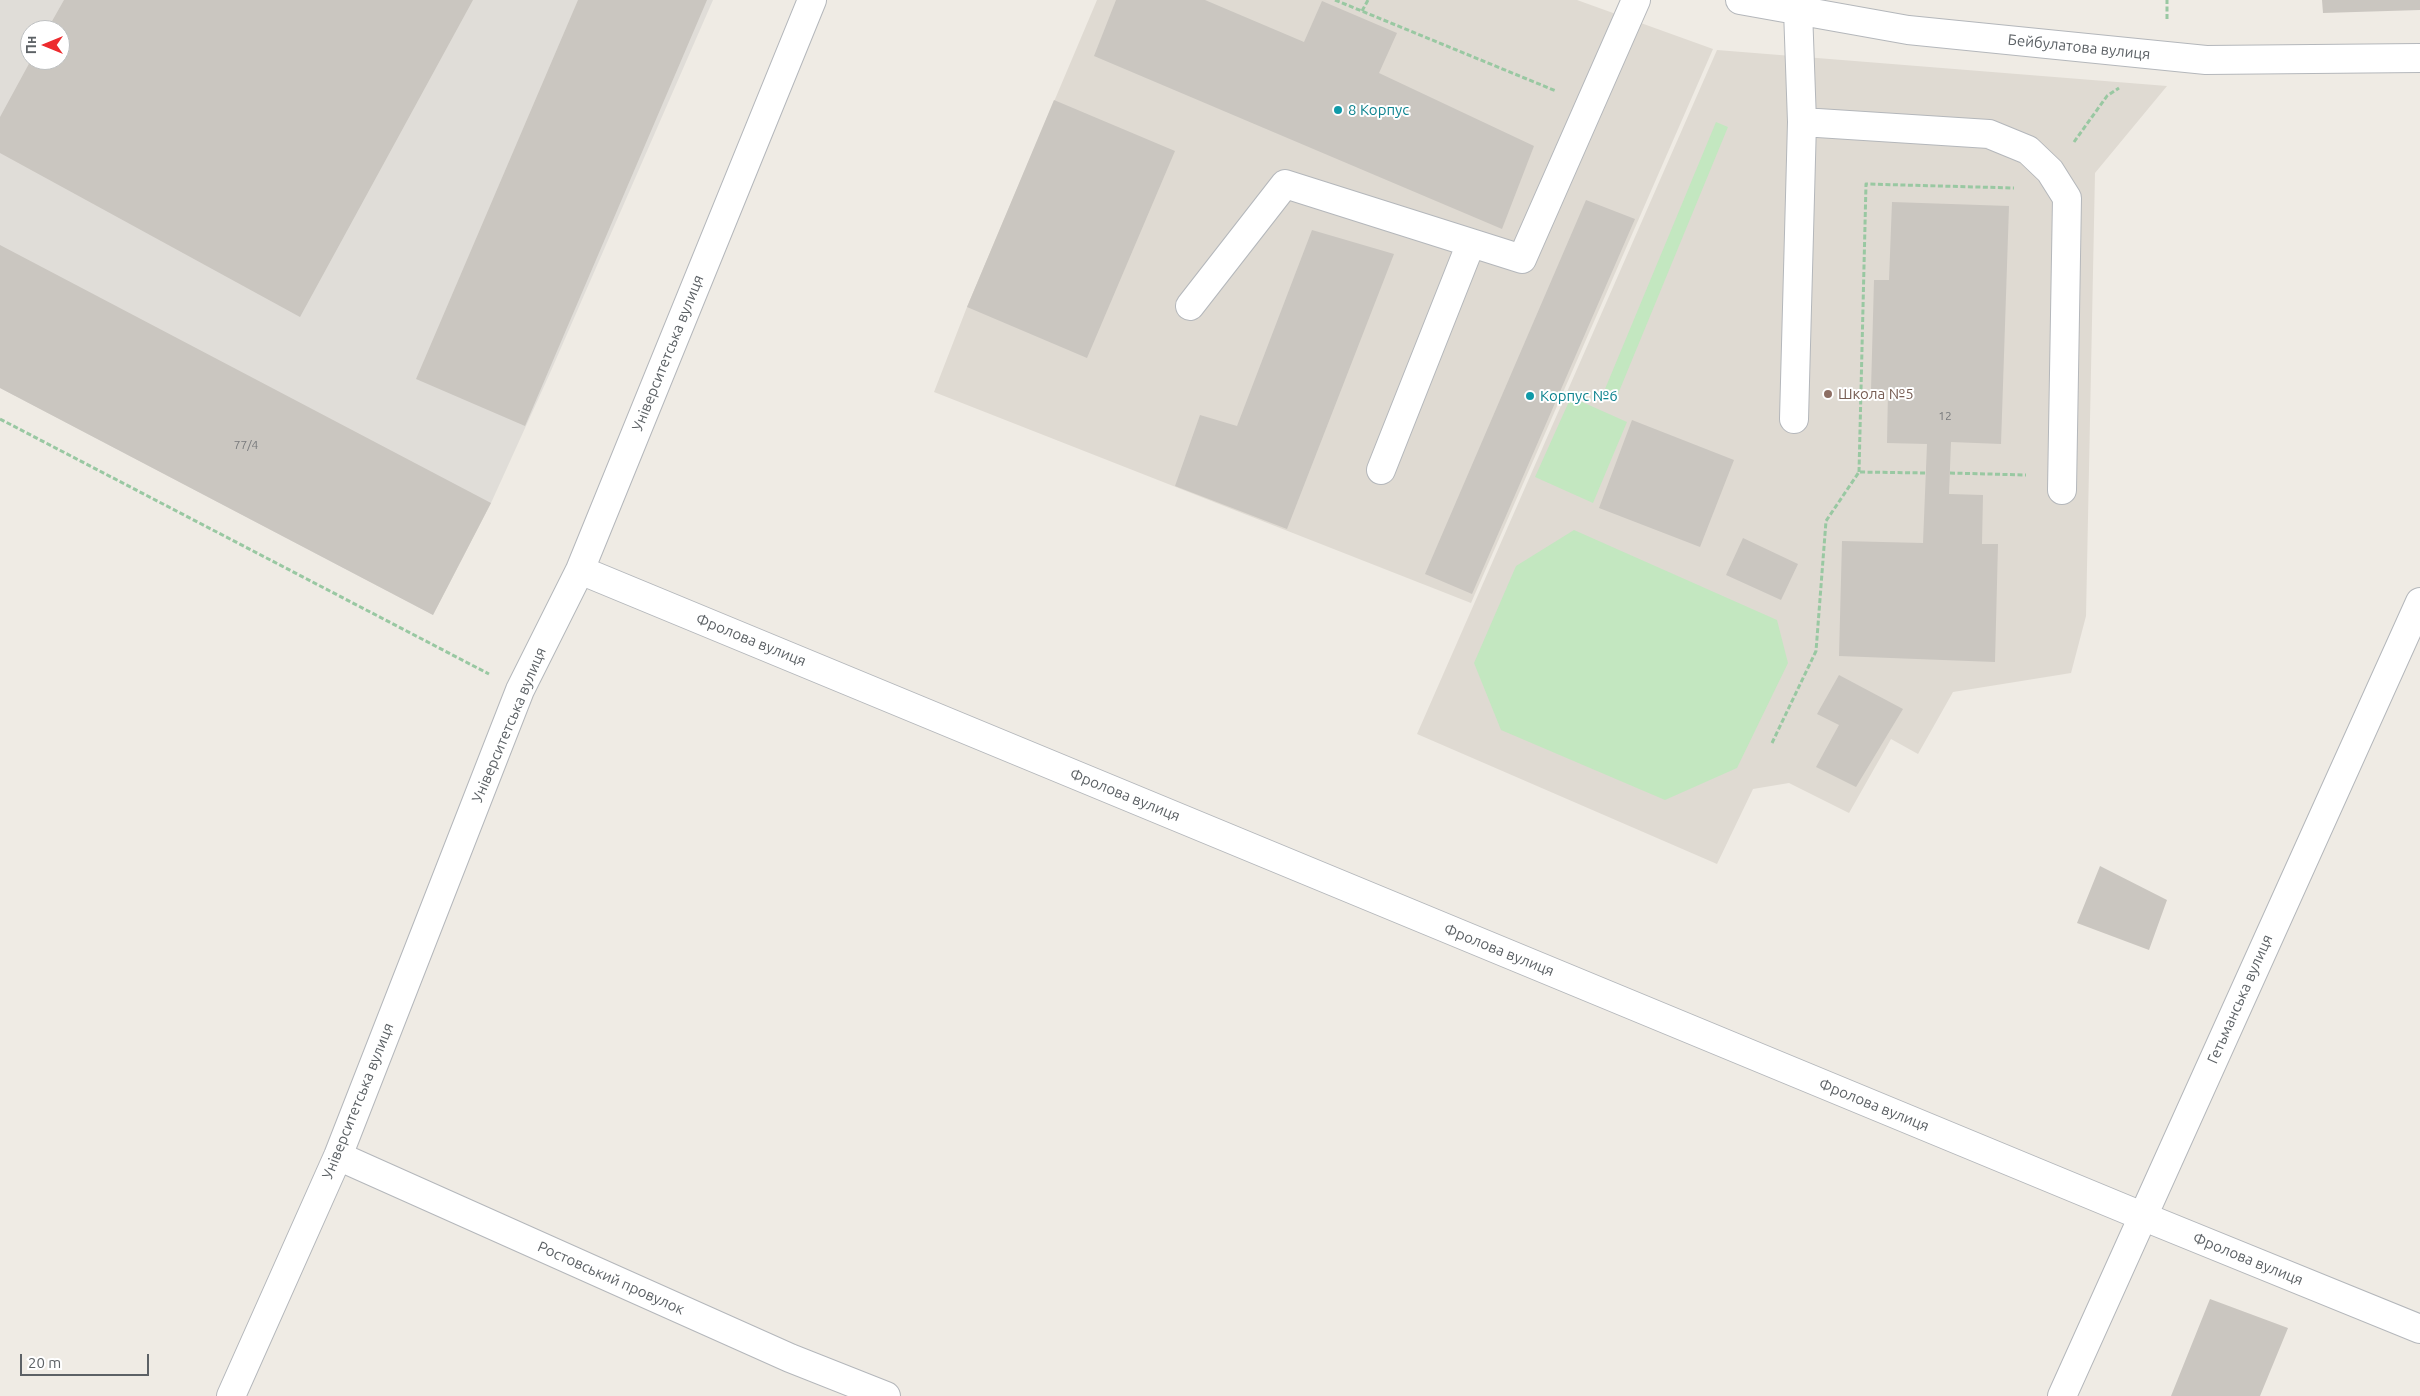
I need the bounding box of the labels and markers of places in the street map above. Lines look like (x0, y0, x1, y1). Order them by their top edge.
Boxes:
place label: 8 Корпус (1348, 101, 1409, 119)
marker: 8 Корпус (1332, 104, 1344, 116)
place label: Школа №5 (1838, 385, 1914, 403)
place label: Корпус №6 (1540, 387, 1618, 405)
marker: Школа №5 (1822, 388, 1834, 400)
marker: Корпус №6 (1524, 390, 1536, 402)

